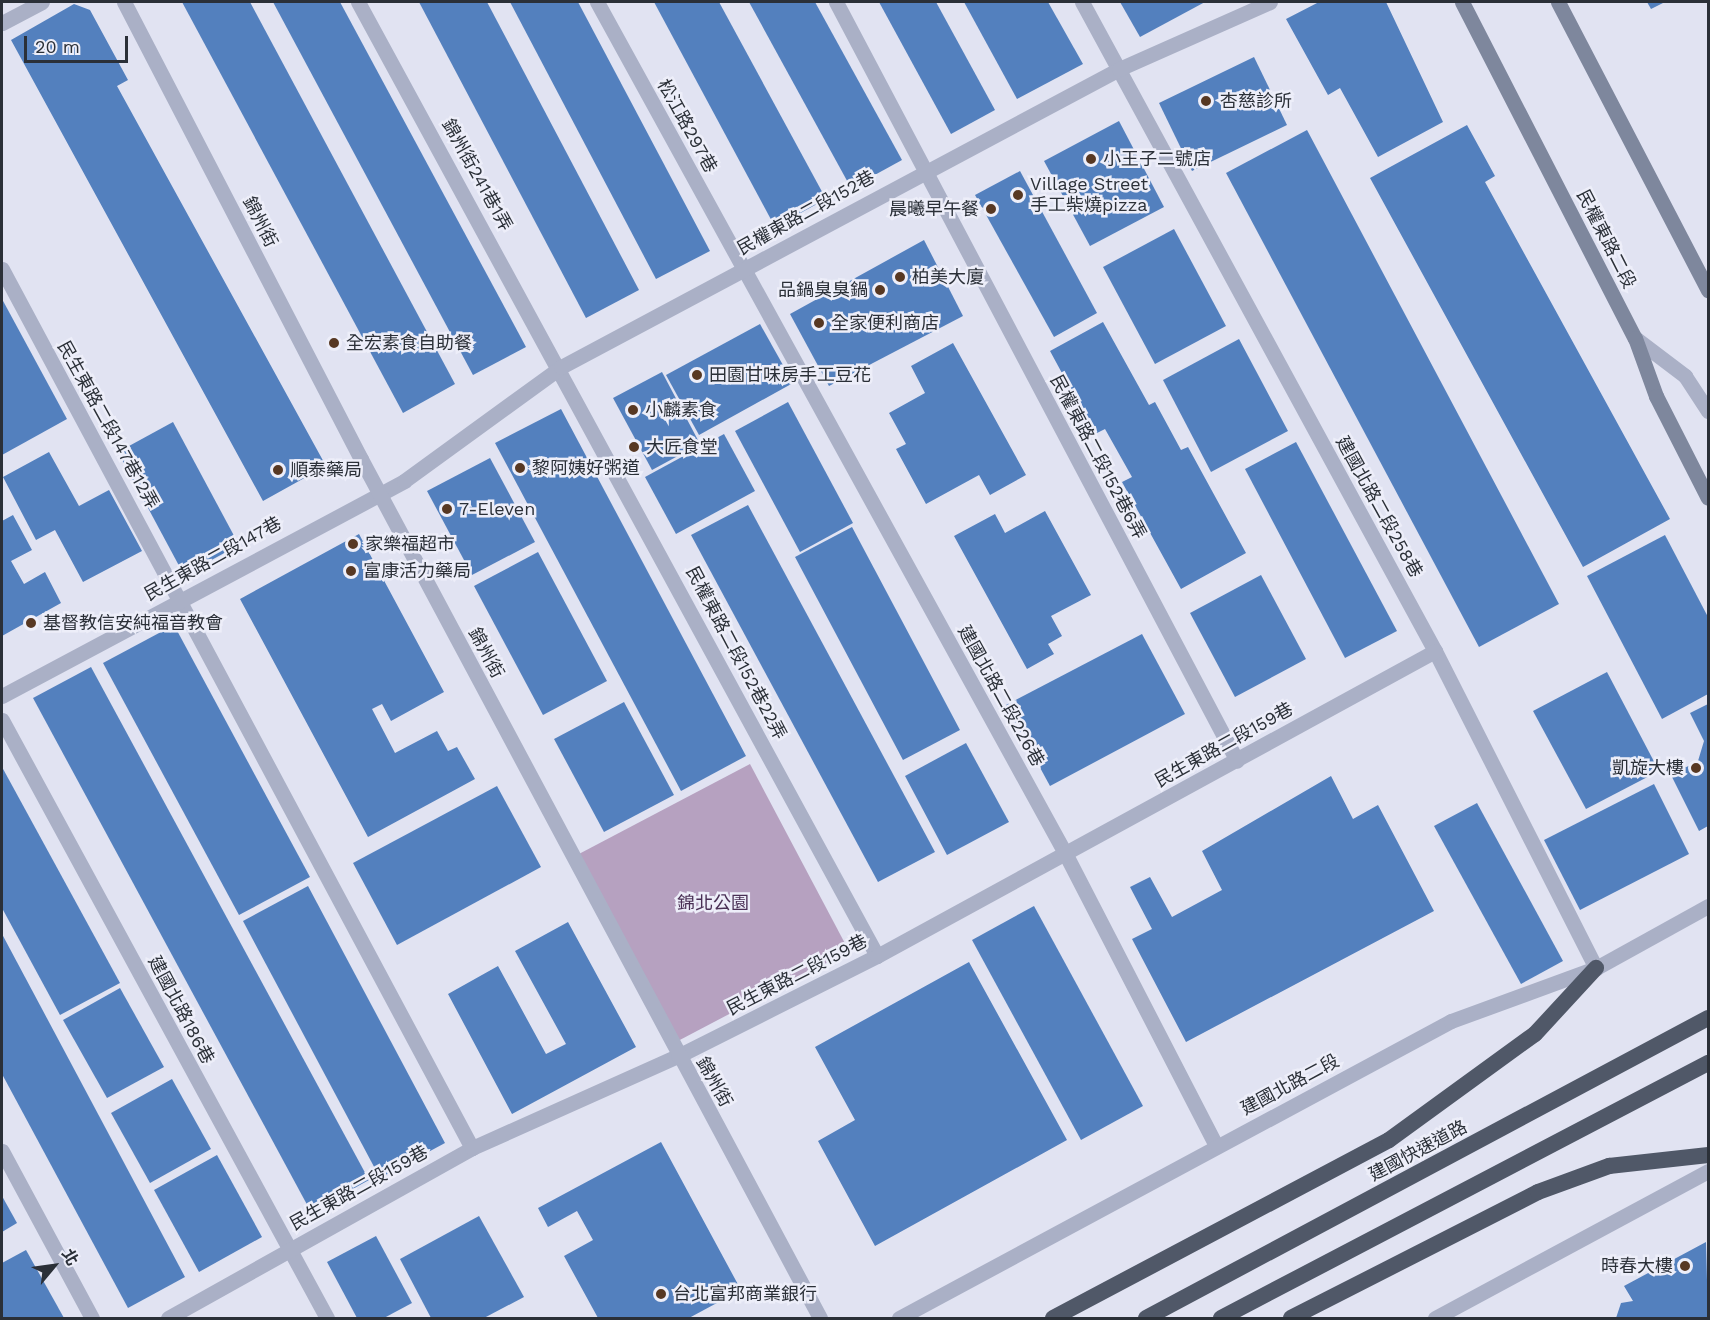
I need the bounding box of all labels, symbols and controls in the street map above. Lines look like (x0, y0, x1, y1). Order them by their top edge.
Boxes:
scale bar (27, 24, 130, 62)
text: 20 m (35, 36, 80, 57)
street label: 松江路297巷 (653, 76, 721, 176)
place label: 杏慈診所 (1220, 90, 1292, 112)
marker: 杏慈診所 (1197, 92, 1215, 110)
street label: 錦州街241巷1弄 (437, 115, 517, 235)
place label: 小王子二號店 (1103, 148, 1211, 170)
marker: 小王子二號店 (1084, 152, 1098, 166)
street label: 民權東路二段152巷 (733, 166, 879, 260)
place label: Village Street 手工柴燒pizza (1030, 174, 1148, 216)
street label: 民權東路二段 (1572, 186, 1640, 292)
marker: Village Street 手工柴燒pizza (1011, 188, 1025, 202)
street label: 錦州街 (238, 193, 282, 251)
place label: 晨曦早午餐 (889, 198, 979, 220)
marker: 晨曦早午餐 (984, 202, 998, 216)
place label: 柏美大廈 (912, 266, 984, 288)
marker: 柏美大廈 (893, 270, 907, 284)
place label: 品鍋臭臭鍋 (778, 279, 868, 301)
marker: 品鍋臭臭鍋 (873, 283, 887, 297)
place label: 全家便利商店 (831, 312, 939, 334)
marker: 全家便利商店 (812, 316, 826, 330)
place label: 全宏素食自助餐 (346, 332, 472, 354)
marker: 全宏素食自助餐 (327, 336, 341, 350)
street label: 民生東路二段147巷12弄 (53, 337, 163, 513)
place label: 田園甘味房手工豆花 (709, 364, 871, 386)
marker: 田園甘味房手工豆花 (690, 368, 704, 382)
street label: 民權東路二段152巷6弄 (1046, 371, 1150, 543)
place label: 小麟素食 (645, 399, 717, 421)
marker: 小麟素食 (626, 403, 640, 417)
street label: 建國北路二段258巷 (1331, 433, 1427, 581)
place label: 大匠食堂 (646, 436, 718, 458)
marker: 大匠食堂 (627, 440, 641, 454)
place label: 黎阿姨好粥道 (532, 457, 640, 479)
place label: 順泰藥局 (290, 459, 362, 481)
marker: 黎阿姨好粥道 (513, 461, 527, 475)
marker: 順泰藥局 (271, 463, 285, 477)
place label: 7-Eleven (459, 498, 535, 520)
marker: 7-Eleven (440, 502, 454, 516)
street label: 民生東路二段147巷 (141, 512, 285, 606)
place label: 家樂福超市 (365, 533, 455, 555)
marker: 家樂福超市 (346, 537, 360, 551)
place label: 富康活力藥局 (363, 560, 471, 582)
street label: 民權東路二段152巷22弄 (681, 563, 791, 743)
marker: 富康活力藥局 (344, 564, 358, 578)
place label: 基督教信安純福音教會 (43, 612, 223, 634)
marker: 基督教信安純福音教會 (24, 616, 38, 630)
street label: 建國北路二段226巷 (953, 622, 1049, 770)
street label: 錦州街 (464, 624, 508, 682)
street label: 民生東路二段159巷 (1151, 698, 1297, 792)
place label: 凱旋大樓 (1612, 757, 1684, 779)
marker: 凱旋大樓 (1689, 761, 1703, 775)
park label: 錦北公園 (677, 892, 749, 914)
street label: 民生東路二段159巷 (723, 930, 871, 1020)
street label: 建國北路186巷 (144, 952, 218, 1068)
street label: 建國北路二段 (1237, 1050, 1343, 1120)
street label: 錦州街 (691, 1053, 737, 1111)
street label: 建國快速道路 (1365, 1116, 1471, 1186)
street label: 民生東路二段159巷 (286, 1141, 432, 1235)
north arrow (24, 1236, 84, 1296)
text: 北 (58, 1245, 82, 1269)
place label: 時春大樓 (1601, 1255, 1673, 1277)
marker: 時春大樓 (1678, 1259, 1692, 1273)
place label: 台北富邦商業銀行 (673, 1283, 817, 1305)
marker: 台北富邦商業銀行 (654, 1287, 668, 1301)

